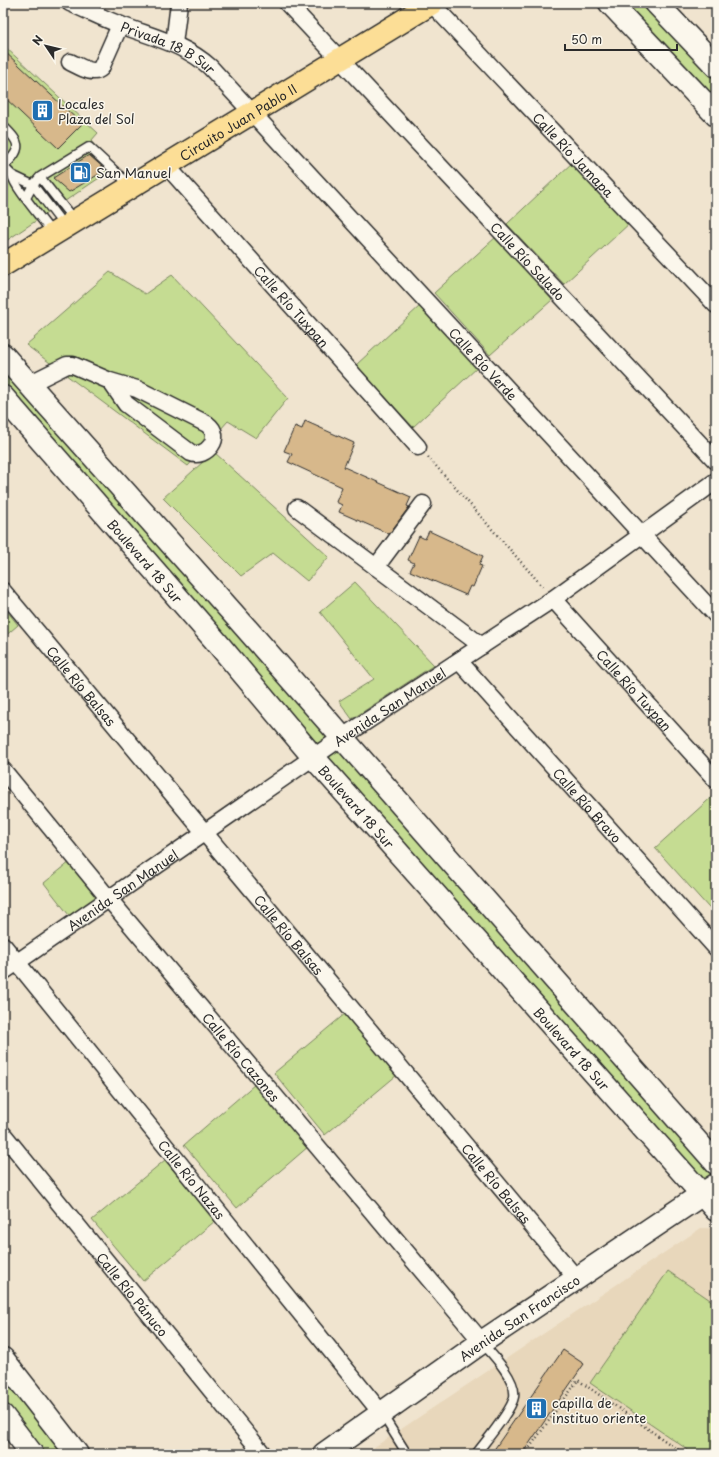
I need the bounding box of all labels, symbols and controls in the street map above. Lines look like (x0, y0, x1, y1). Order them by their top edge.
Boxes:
street label: Privada 18 B Sur (118, 16, 221, 78)
north arrow (26, 26, 66, 66)
scale bar (565, 26, 677, 52)
text: 50 m (571, 30, 602, 48)
text: N (28, 31, 47, 48)
street label: Circuito Juan Pablo II (175, 79, 300, 165)
place label: Locales Plaza del Sol (58, 94, 135, 128)
building icon: Locales Plaza del Sol (29, 97, 55, 123)
street label: Calle Río Jamapa (529, 108, 619, 202)
fuel station icon: San Manuel (68, 159, 94, 185)
place label: San Manuel (96, 163, 171, 182)
street label: Calle Río Salado (487, 217, 570, 304)
street label: Calle Río Tuxpan (250, 261, 334, 351)
street label: Calle Río Verde (445, 323, 522, 404)
street label: Boulevard 18 Sur (104, 514, 188, 607)
street label: Calle Río Balsas (43, 641, 121, 730)
street label: Calle Río Tuxpan (593, 645, 677, 735)
street label: Avenida San Manuel (329, 662, 449, 750)
street label: Boulevard 18 Sur (315, 760, 400, 853)
street label: Calle Río Bravo (549, 763, 626, 846)
street label: Avenida San Manuel (63, 844, 181, 934)
street label: Calle Río Balsas (250, 890, 328, 978)
street label: Boulevard 18 Sur (530, 1003, 615, 1095)
street label: Calle Río Cazones (199, 1008, 285, 1105)
street label: Calle Río Nazas (154, 1135, 230, 1223)
street label: Calle Río Balsas (458, 1139, 536, 1227)
street label: Calle Río Pánuco (93, 1248, 173, 1340)
street label: Avenida San Francisco (455, 1270, 583, 1365)
place label: capilla de instituo oriente (552, 1393, 646, 1427)
building icon: capilla de instituo oriente (524, 1396, 550, 1422)

